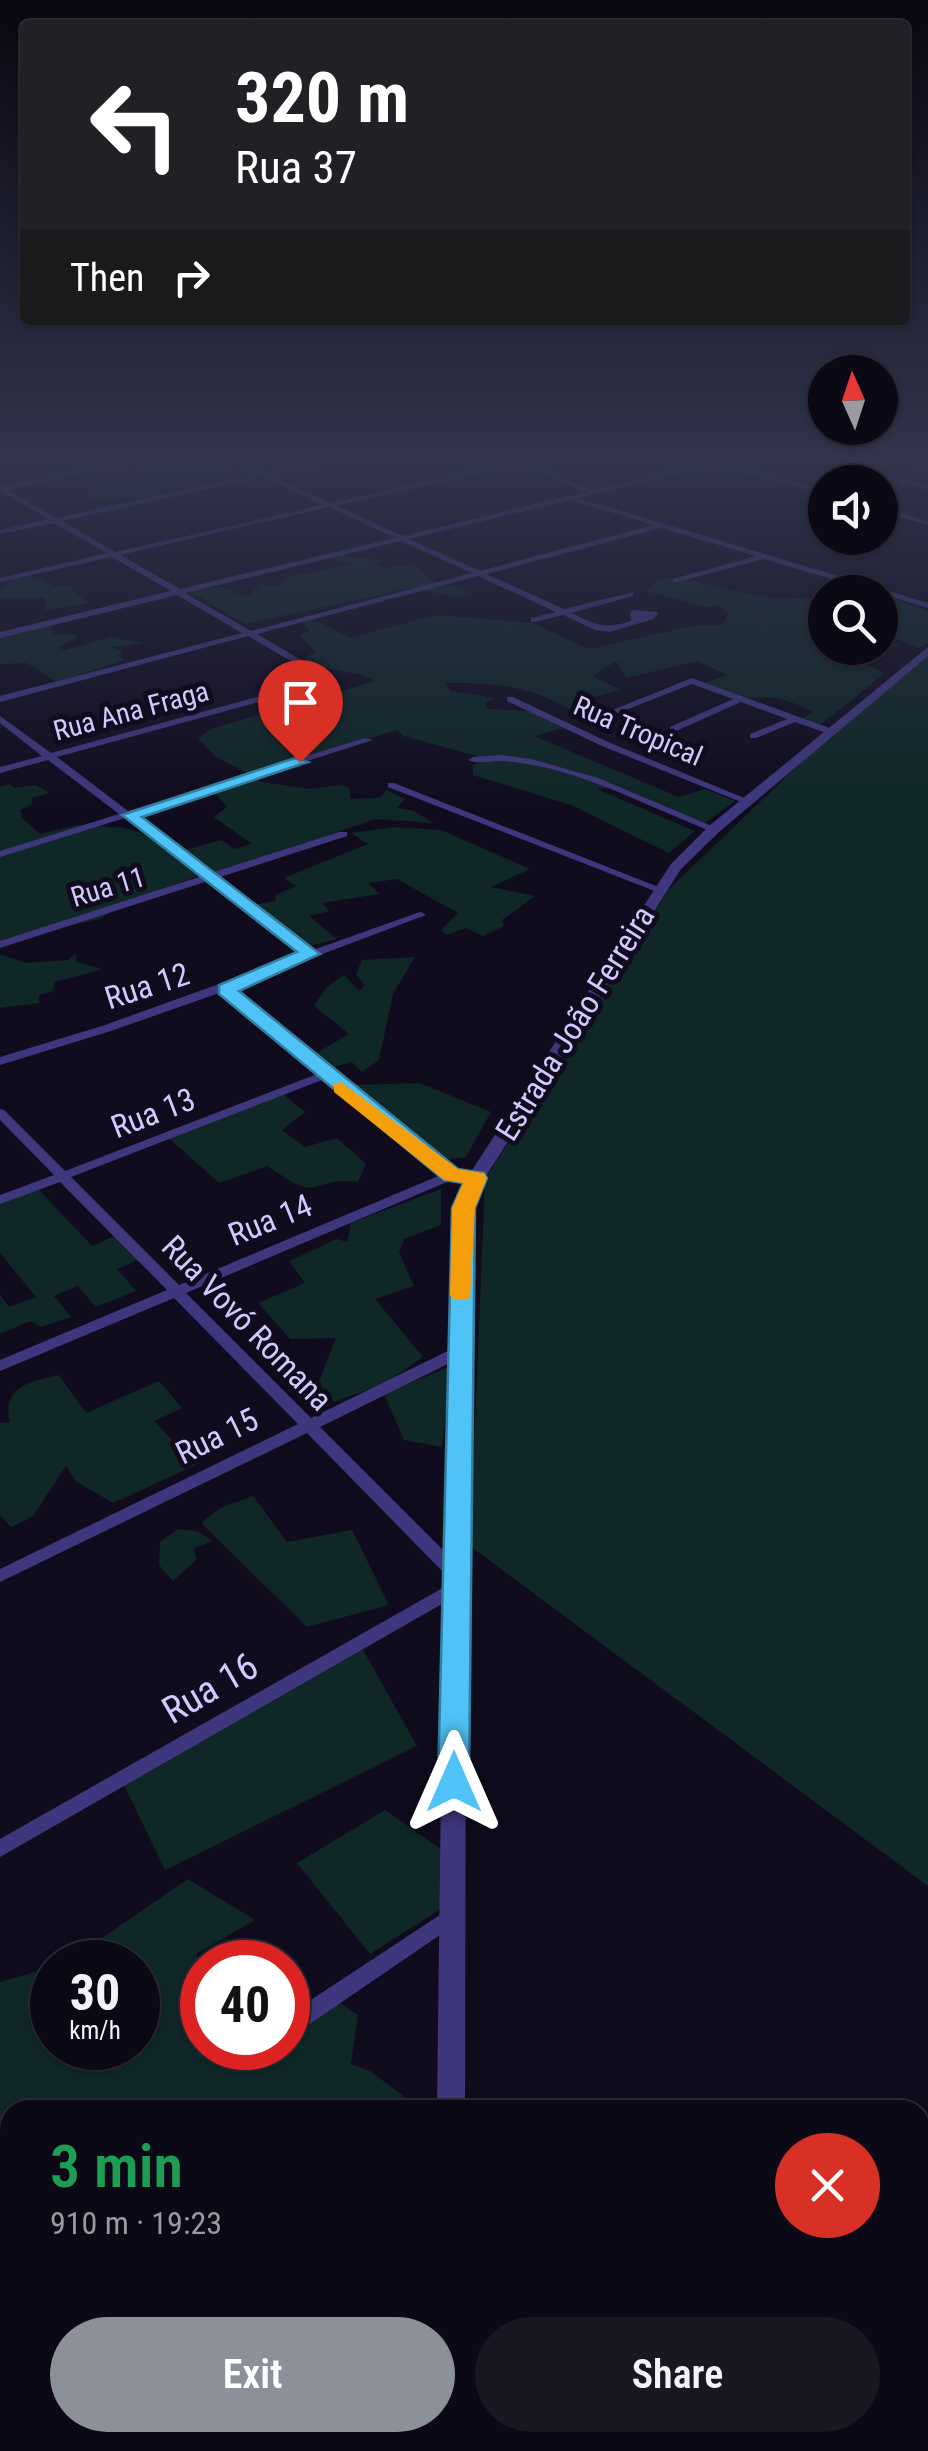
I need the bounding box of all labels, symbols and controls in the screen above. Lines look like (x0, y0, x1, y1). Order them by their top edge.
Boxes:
text: 320 m (235, 57, 409, 139)
icon: left (70, 60, 200, 190)
text: Rua 37 (235, 141, 357, 194)
icon: right (164, 250, 219, 305)
text: Then (70, 256, 144, 300)
north arrow (808, 355, 898, 445)
map controls (808, 355, 898, 665)
button: sound (808, 465, 898, 555)
button: search (808, 575, 898, 665)
pin (258, 660, 343, 763)
street label: Rua Ana Fraga (50, 674, 212, 748)
icon: arrive (273, 675, 328, 730)
street label: Rua Tropical (569, 689, 707, 773)
street label: Rua 11 (67, 860, 149, 914)
street label: Estrada João Ferreira (488, 899, 662, 1147)
street label: Rua 12 (100, 955, 194, 1017)
street label: Rua 13 (106, 1080, 200, 1146)
street label: Rua 14 (223, 1186, 317, 1254)
street label: Rua Vovó Romana (154, 1228, 340, 1418)
street label: Rua 15 (170, 1400, 264, 1472)
street label: Rua 16 (154, 1643, 266, 1733)
position arrow (402, 1730, 506, 1834)
speed limit sign: 40 (180, 1940, 310, 2070)
text: 30 (70, 1964, 120, 2022)
text: km/h (69, 2016, 121, 2045)
text: 3 min (50, 2131, 183, 2202)
button: close (775, 2133, 880, 2238)
text: 910 m · 19:23 (50, 2204, 222, 2242)
button: Exit (50, 2317, 455, 2432)
button: Share (475, 2317, 880, 2432)

